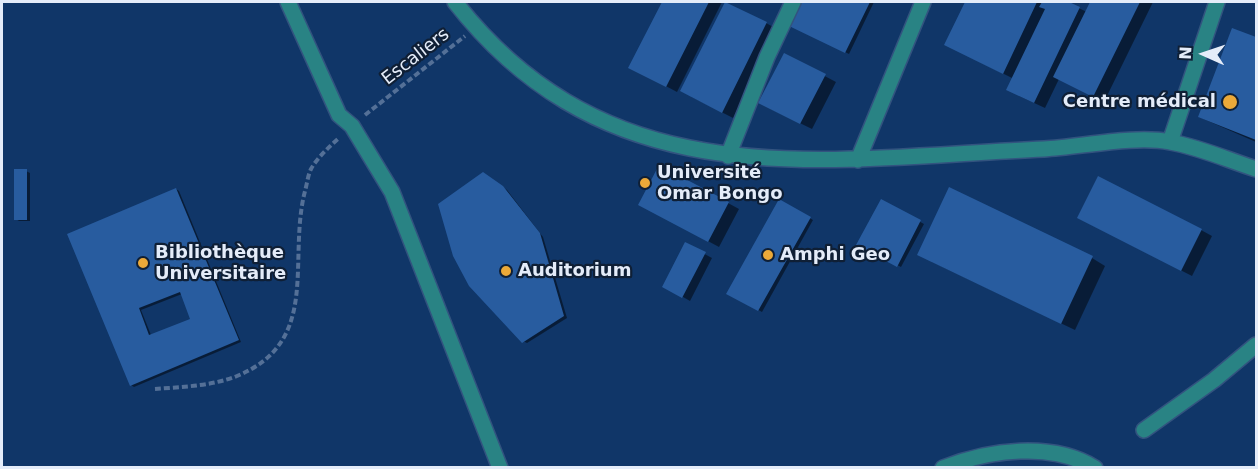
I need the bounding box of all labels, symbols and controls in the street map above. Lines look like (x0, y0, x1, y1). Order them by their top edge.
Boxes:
street label: Escaliers (378, 24, 454, 90)
north arrow (1174, 24, 1234, 84)
text: N (1176, 46, 1195, 60)
place label: Centre médical (1063, 91, 1216, 113)
marker: Centre médical (1221, 93, 1239, 111)
place label: Université Omar Bongo (657, 162, 782, 204)
marker: Université Omar Bongo (638, 176, 652, 190)
place label: Bibliothèque Universitaire (155, 242, 286, 284)
place label: Amphi Geo (780, 244, 890, 266)
marker: Amphi Geo (761, 248, 775, 262)
marker: Bibliothèque Universitaire (136, 256, 150, 270)
place label: Auditorium (518, 260, 631, 282)
marker: Auditorium (499, 264, 513, 278)

